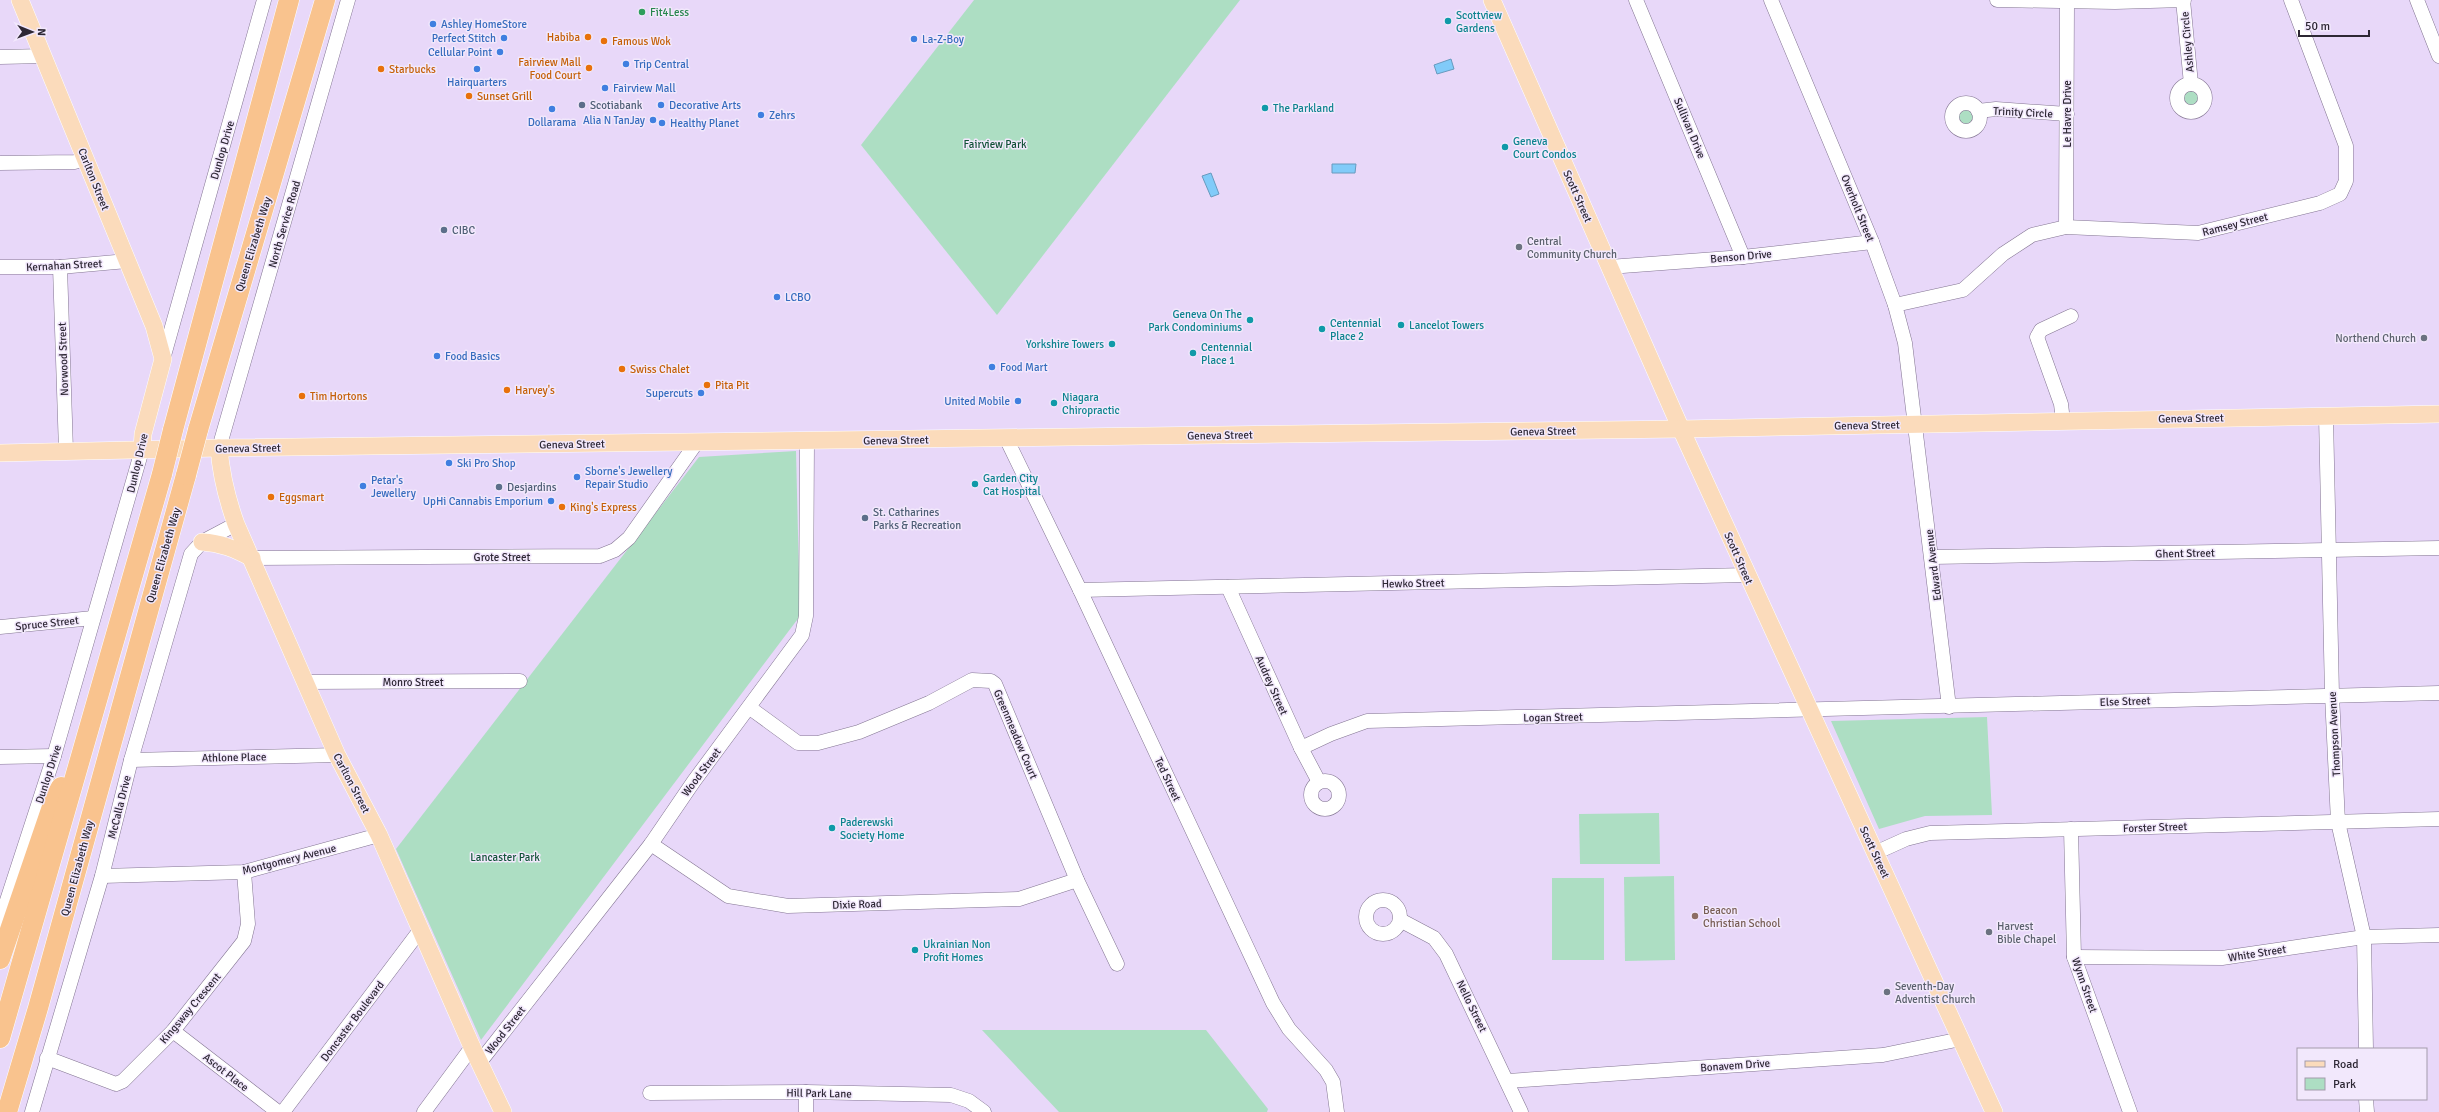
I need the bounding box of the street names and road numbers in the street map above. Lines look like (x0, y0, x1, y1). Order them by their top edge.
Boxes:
street label: Ashley Circle (2178, 11, 2197, 73)
street label: Le Havre Drive (2061, 80, 2074, 148)
street label: Sullivan Drive (1671, 96, 1708, 161)
street label: Trinity Circle (1993, 104, 2053, 121)
street label: Dunlop Drive (208, 119, 237, 181)
street label: Carlton Street (75, 146, 112, 212)
street label: Scott Street (1560, 168, 1595, 224)
street label: Overholt Street (1838, 173, 1877, 244)
street label: North Service Road (266, 179, 303, 269)
street label: Queen Elizabeth Way (233, 194, 274, 293)
street label: Ramsey Street (2201, 210, 2269, 239)
street label: Benson Drive (1710, 247, 1772, 266)
street label: Kernahan Street (26, 257, 103, 274)
street label: Norwood Street (56, 322, 71, 396)
street label: Geneva Street (2158, 411, 2224, 426)
street label: Geneva Street (1834, 418, 1900, 433)
street label: Geneva Street (1510, 424, 1576, 439)
street label: Geneva Street (1187, 428, 1253, 443)
street label: Dunlop Drive (124, 432, 151, 494)
street label: Geneva Street (863, 433, 929, 448)
street label: Geneva Street (539, 437, 605, 452)
street label: Geneva Street (215, 441, 281, 456)
street label: Queen Elizabeth Way (144, 505, 184, 604)
street label: Edward Avenue (1923, 528, 1944, 601)
street label: Scott Street (1721, 530, 1756, 586)
street label: Ghent Street (2155, 546, 2215, 561)
street label: Grote Street (474, 551, 531, 564)
street label: Hewko Street (1381, 576, 1445, 591)
street label: Spruce Street (15, 614, 80, 633)
street label: Audrey Street (1253, 653, 1291, 717)
street label: Monro Street (382, 676, 444, 689)
street label: Greenmeadow Court (991, 687, 1040, 781)
street label: Thompson Avenue (2326, 691, 2343, 777)
street label: Else Street (2099, 694, 2151, 709)
street label: Logan Street (1523, 710, 1583, 725)
street label: Dunlop Drive (33, 743, 64, 805)
street label: Wood Street (679, 745, 724, 799)
street label: Athlone Place (202, 750, 267, 765)
street label: Carlton Street (330, 751, 373, 815)
street label: Ted Street (1152, 755, 1183, 803)
street label: McCalla Drive (105, 774, 134, 840)
street label: Queen Elizabeth Way (58, 818, 97, 917)
street label: Forster Street (2123, 820, 2188, 835)
street label: Scott Street (1857, 824, 1892, 880)
street label: Montgomery Avenue (241, 842, 338, 877)
street label: Dixie Road (832, 897, 882, 912)
street label: White Street (2227, 942, 2287, 964)
street label: Wynn Street (2069, 956, 2100, 1015)
street label: Kingsway Crescent (157, 970, 224, 1046)
street label: Doncaster Boulevard (318, 978, 387, 1064)
street label: Nello Street (1453, 978, 1490, 1034)
street label: Wood Street (483, 1004, 528, 1057)
street label: Ascot Place (200, 1051, 251, 1094)
street label: Bonavem Drive (1700, 1057, 1770, 1074)
street label: Hill Park Lane (786, 1086, 852, 1101)

